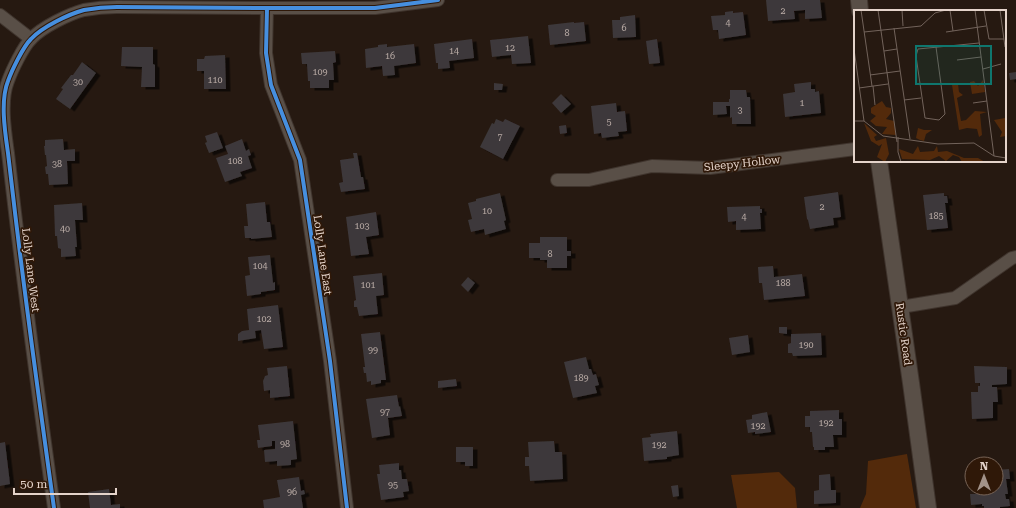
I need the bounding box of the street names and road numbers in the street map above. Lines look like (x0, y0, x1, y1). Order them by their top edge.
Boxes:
street label: Sleepy Hollow (703, 153, 782, 174)
street label: Lolly Lane East (310, 214, 335, 296)
street label: Lolly Lane West (19, 227, 42, 313)
street label: Rustic Road (893, 302, 914, 366)

